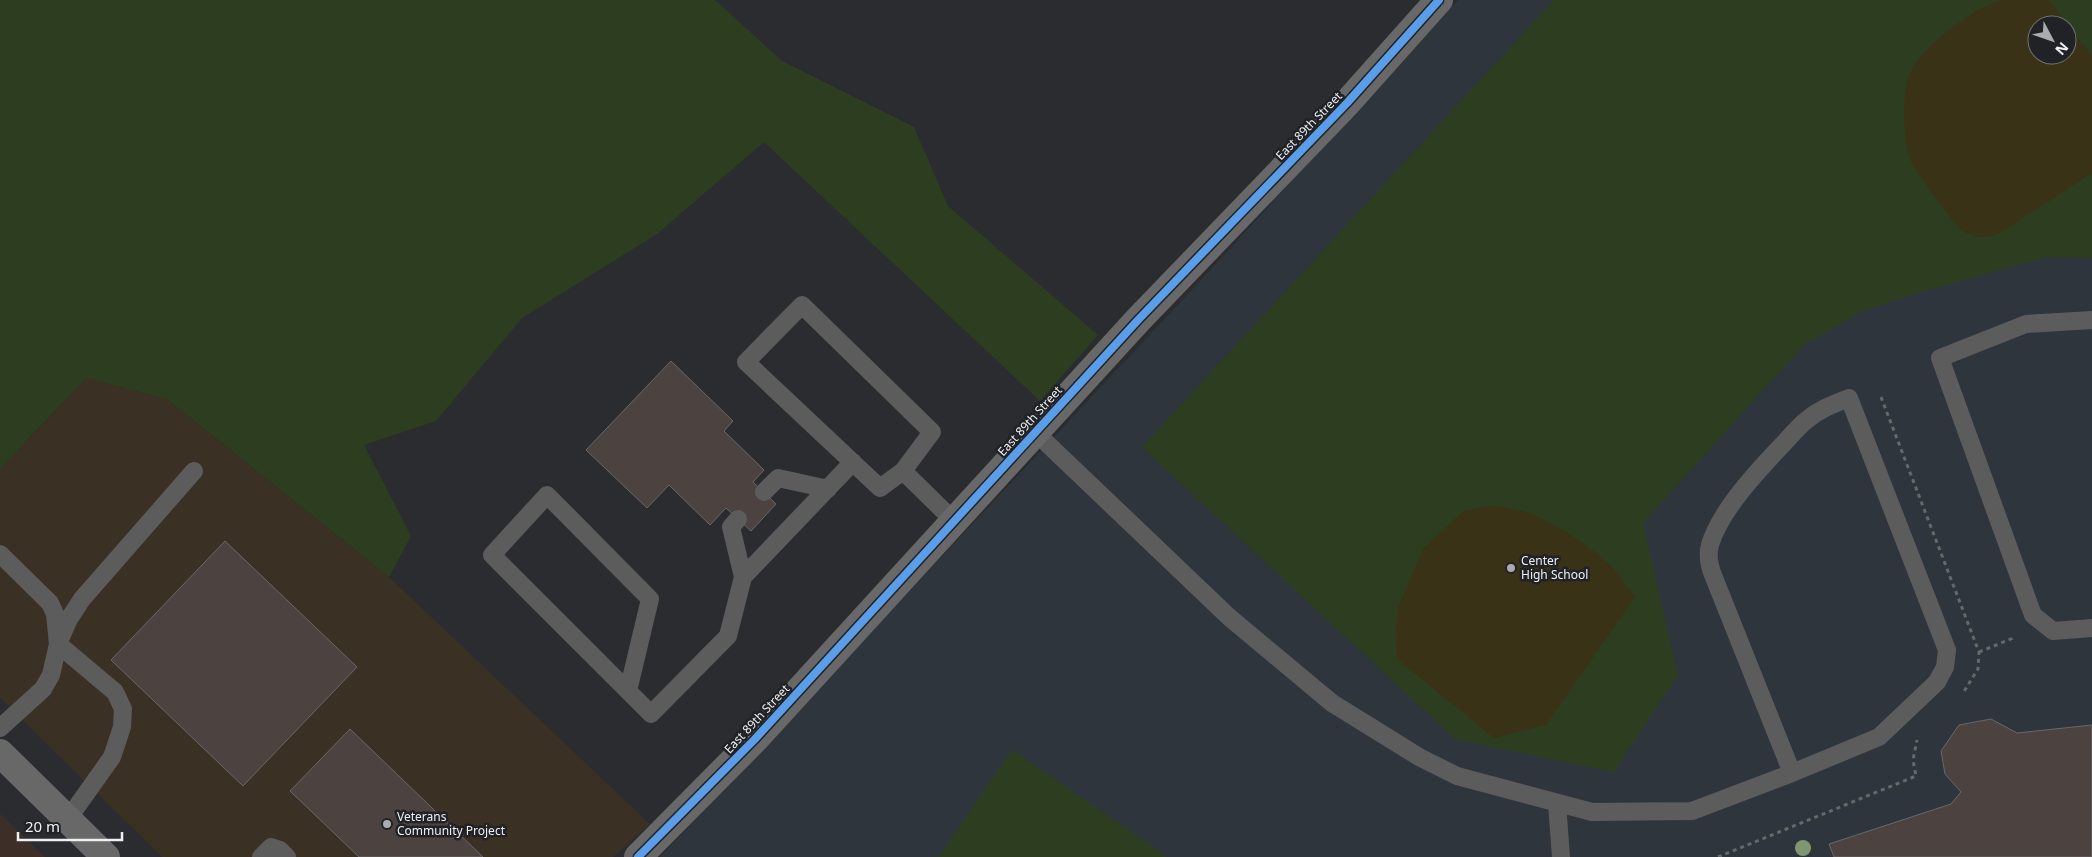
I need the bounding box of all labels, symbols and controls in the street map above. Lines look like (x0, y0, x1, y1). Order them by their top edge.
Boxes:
north arrow (2027, 15, 2077, 65)
text: N (2051, 38, 2073, 59)
street label: East 89th Street (1272, 87, 1346, 163)
street label: East 89th Street (994, 382, 1066, 459)
place label: Center High School (1521, 552, 1588, 583)
marker: Center High School (1505, 562, 1517, 574)
street label: East 89th Street (720, 680, 794, 757)
place label: Veterans Community Project (397, 808, 506, 839)
scale bar (18, 810, 121, 842)
text: 20 m (25, 816, 60, 836)
marker: Veterans Community Project (381, 818, 393, 830)

